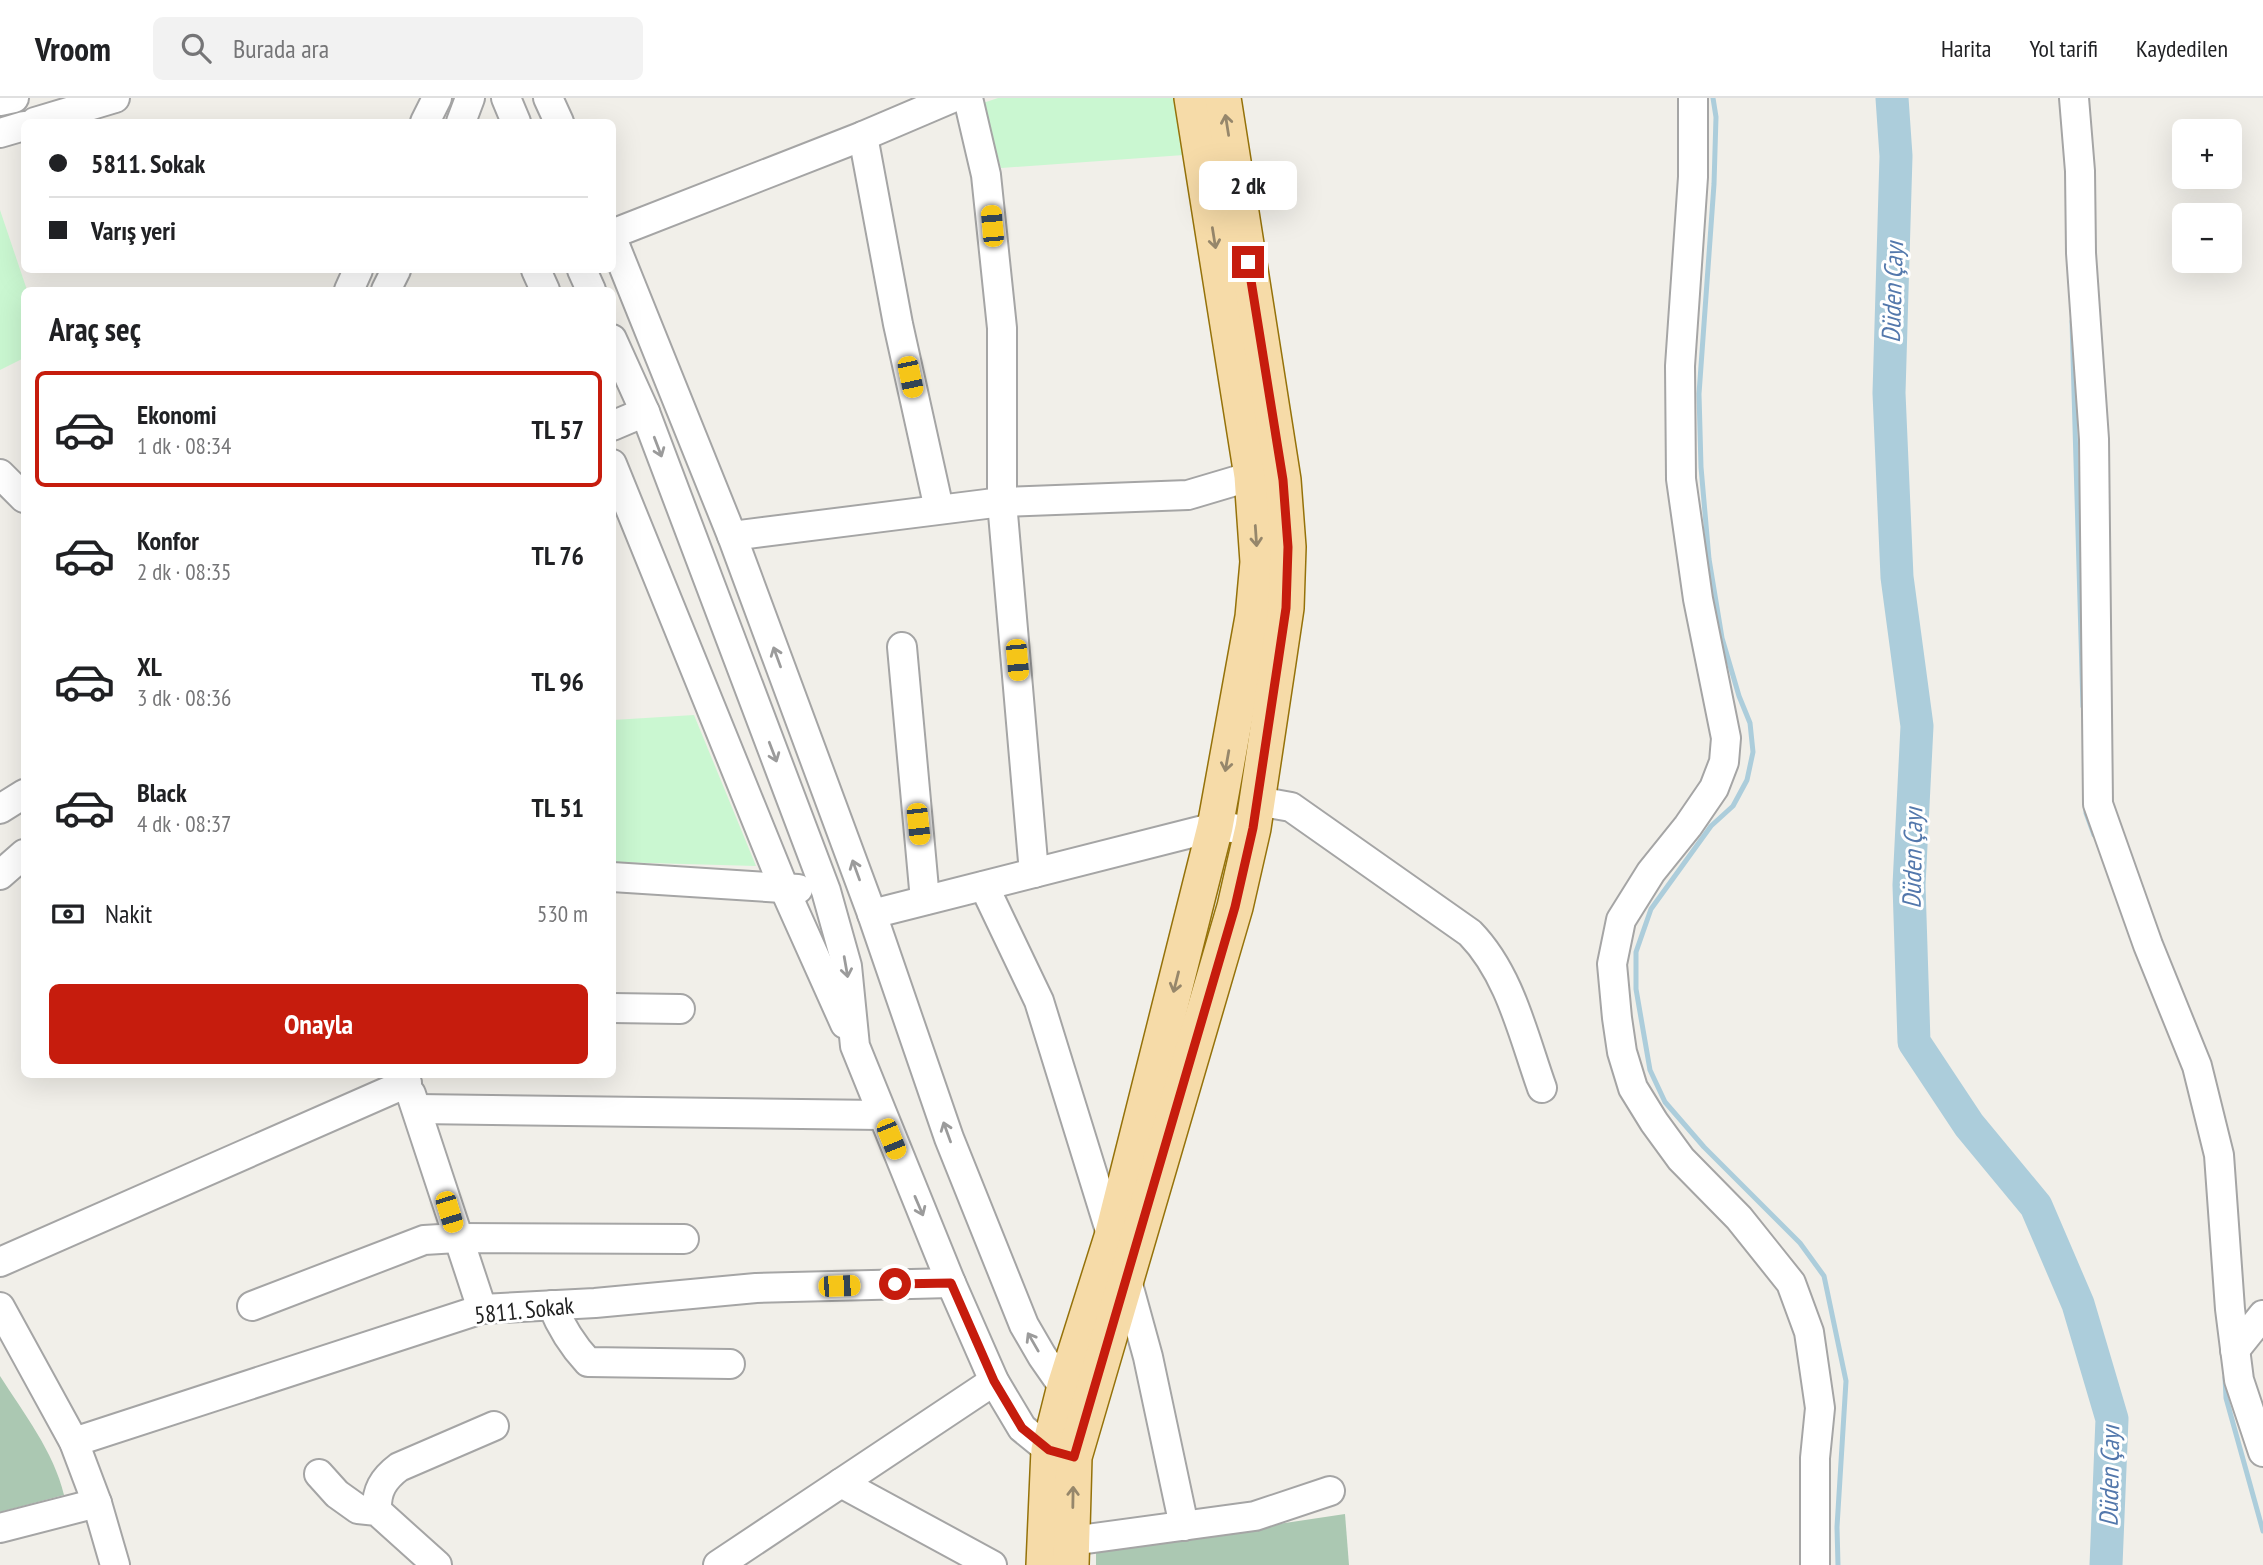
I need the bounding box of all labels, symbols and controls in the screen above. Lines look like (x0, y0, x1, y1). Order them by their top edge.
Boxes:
search box (153, 17, 643, 80)
text: Vroom (35, 27, 111, 70)
icon: search (177, 29, 215, 67)
text: Burada ara (233, 32, 329, 65)
text: Harita (1941, 33, 1991, 64)
text: Yol tarifi (2029, 33, 2098, 64)
text: Kaydedilen (2136, 33, 2228, 64)
one-way arrow (1220, 115, 1233, 137)
map controls (2172, 119, 2242, 273)
button: + (2172, 119, 2242, 189)
text: 5811. Sokak (91, 147, 205, 180)
callout: 2 dk (1199, 160, 1297, 209)
text: 2 dk (1230, 171, 1266, 200)
button: − (2172, 203, 2242, 273)
car (980, 204, 1005, 248)
text: Varış yeri (91, 214, 176, 247)
one-way arrow (1208, 226, 1221, 249)
water label: Düden Çayı (1874, 239, 1910, 343)
route end (1232, 246, 1264, 278)
text: Araç seç (49, 308, 141, 350)
car (896, 354, 925, 400)
icon: car (53, 398, 116, 461)
text: Ekonomi (137, 398, 217, 431)
text: TL 57 (532, 413, 584, 446)
text: 1 dk · 08:34 (137, 431, 231, 460)
one-way arrow (653, 436, 665, 458)
icon: car (53, 524, 116, 587)
text: Konfor (137, 524, 199, 557)
one-way arrow (1250, 524, 1263, 547)
text: TL 76 (532, 539, 584, 572)
text: 2 dk · 08:35 (137, 557, 231, 586)
car (1005, 638, 1030, 682)
one-way arrow (769, 647, 782, 669)
icon: car (53, 650, 116, 713)
text: XL (137, 650, 162, 683)
text: TL 96 (532, 665, 584, 698)
text: 3 dk · 08:36 (137, 683, 231, 712)
one-way arrow (768, 740, 781, 762)
one-way arrow (1220, 749, 1234, 772)
icon: car (53, 776, 116, 839)
text: Black (137, 776, 187, 809)
text: TL 51 (532, 791, 584, 824)
car (906, 802, 931, 846)
water label: Düden Çayı (1895, 806, 1929, 909)
text: 4 dk · 08:37 (137, 809, 231, 838)
one-way arrow (849, 860, 861, 882)
icon: cash (49, 895, 87, 933)
text: Nakit (105, 897, 152, 930)
text: 530 m (537, 899, 588, 928)
one-way arrow (840, 955, 853, 978)
one-way arrow (1169, 970, 1182, 993)
button: Onayla (49, 984, 588, 1064)
car (874, 1116, 909, 1162)
one-way arrow (940, 1121, 952, 1143)
car (433, 1189, 466, 1235)
one-way arrow (913, 1194, 926, 1216)
route start (879, 1268, 911, 1300)
car (818, 1275, 861, 1297)
street label: 5811. Sokak (473, 1289, 576, 1331)
one-way arrow (1026, 1332, 1040, 1352)
water label: Düden Çayı (2092, 1424, 2126, 1527)
one-way arrow (1066, 1486, 1079, 1509)

